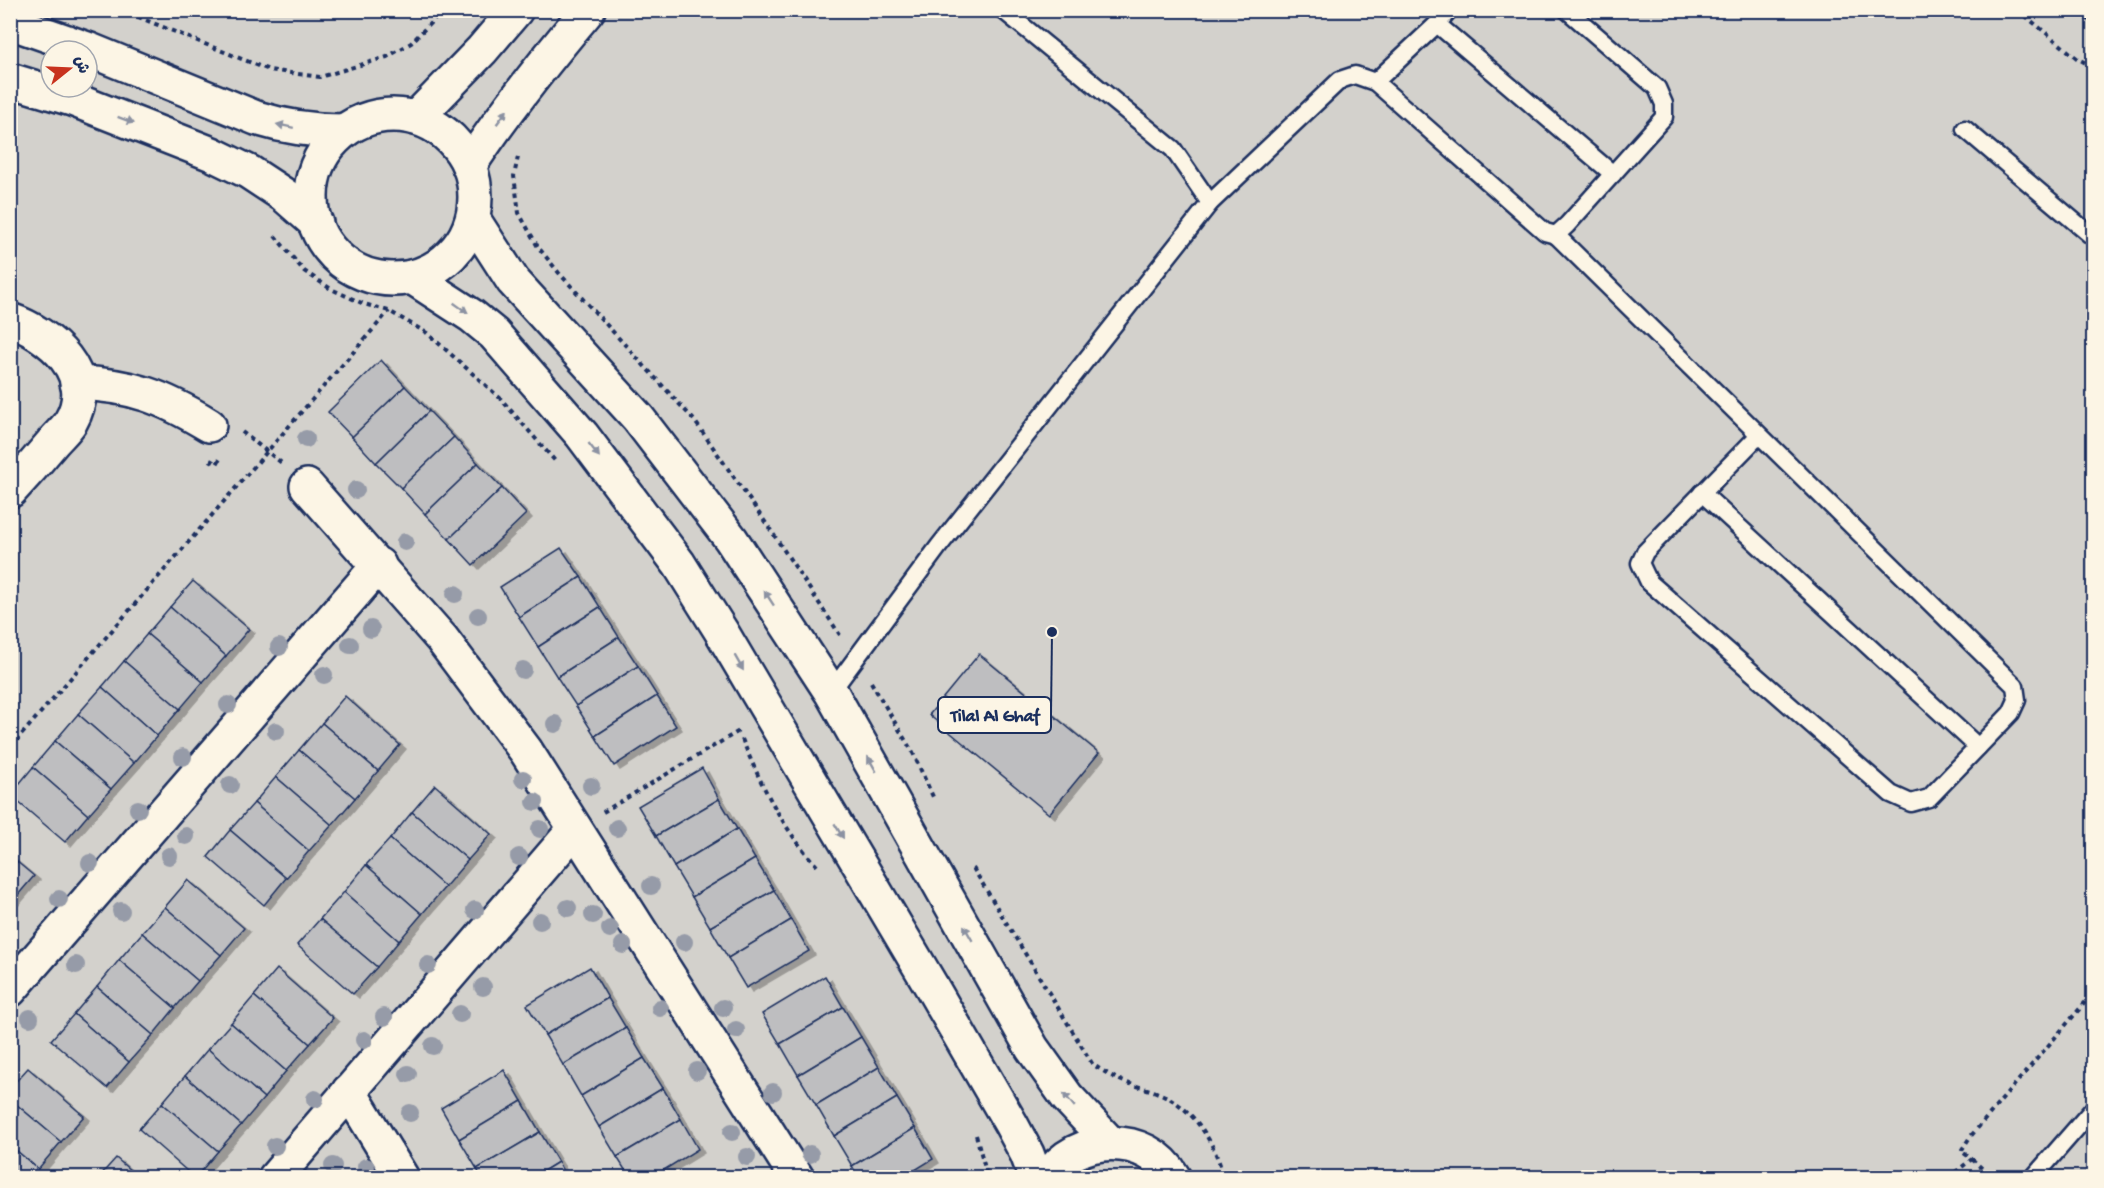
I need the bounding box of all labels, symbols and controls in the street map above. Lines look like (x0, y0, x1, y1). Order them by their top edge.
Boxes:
north arrow (39, 39, 99, 99)
text: ش (68, 54, 92, 77)
one-way arrow (495, 109, 508, 125)
one-way arrow (117, 116, 135, 125)
one-way arrow (275, 121, 294, 130)
one-way arrow (453, 302, 469, 314)
one-way arrow (587, 443, 599, 458)
one-way arrow (764, 590, 775, 606)
one-way arrow (734, 655, 745, 671)
callout: Tilal Al Ghaf (938, 697, 1051, 733)
text: Tilal Al Ghaf (949, 707, 1041, 728)
one-way arrow (866, 756, 877, 772)
one-way arrow (833, 823, 844, 839)
one-way arrow (963, 924, 973, 941)
one-way arrow (1063, 1093, 1076, 1108)

